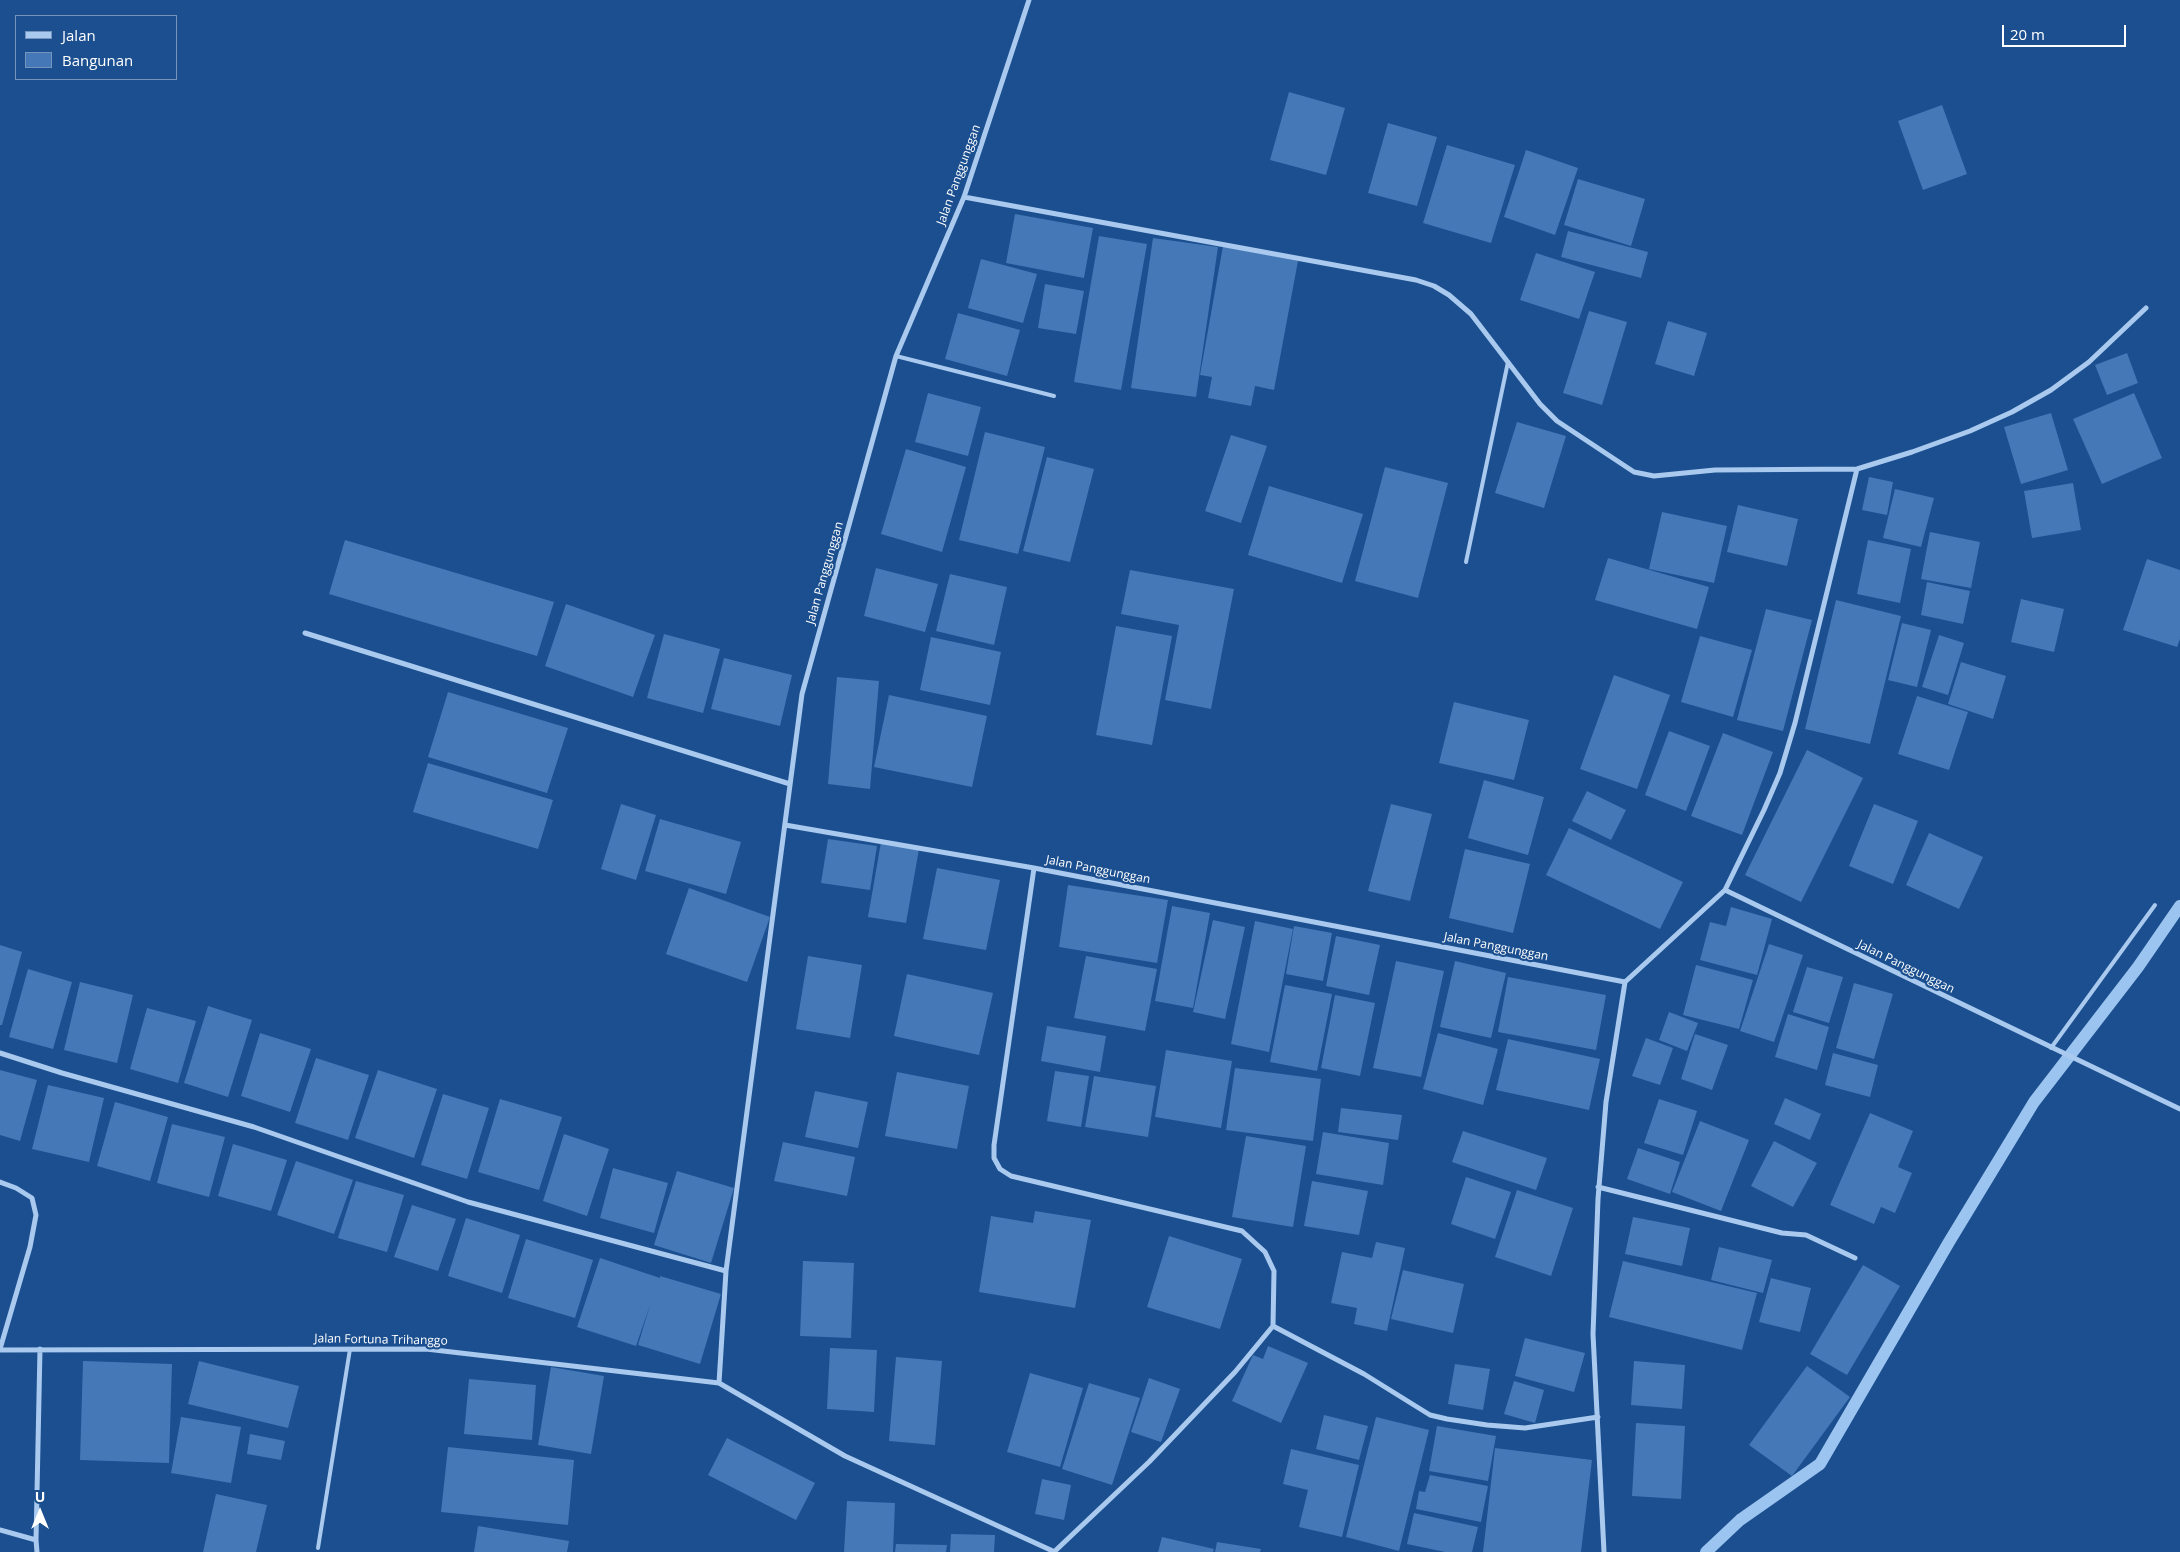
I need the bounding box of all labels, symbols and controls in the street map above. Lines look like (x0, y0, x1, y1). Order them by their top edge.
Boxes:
legend (15, 15, 178, 80)
scale bar (2005, 15, 2129, 47)
text: 20 m (2010, 24, 2045, 44)
text: Jalan (62, 25, 96, 45)
text: Bangunan (62, 50, 133, 70)
street label: Jalan Panggunggan (934, 123, 984, 227)
street label: Jalan Panggunggan (803, 520, 847, 626)
street label: Jalan Panggunggan (1045, 853, 1151, 887)
street label: Jalan Panggunggan (1443, 930, 1549, 964)
street label: Jalan Panggunggan (1855, 937, 1957, 997)
street label: Jalan Fortuna Trihanggo (314, 1332, 448, 1348)
north arrow (15, 1487, 65, 1537)
text: U (35, 1487, 45, 1506)

